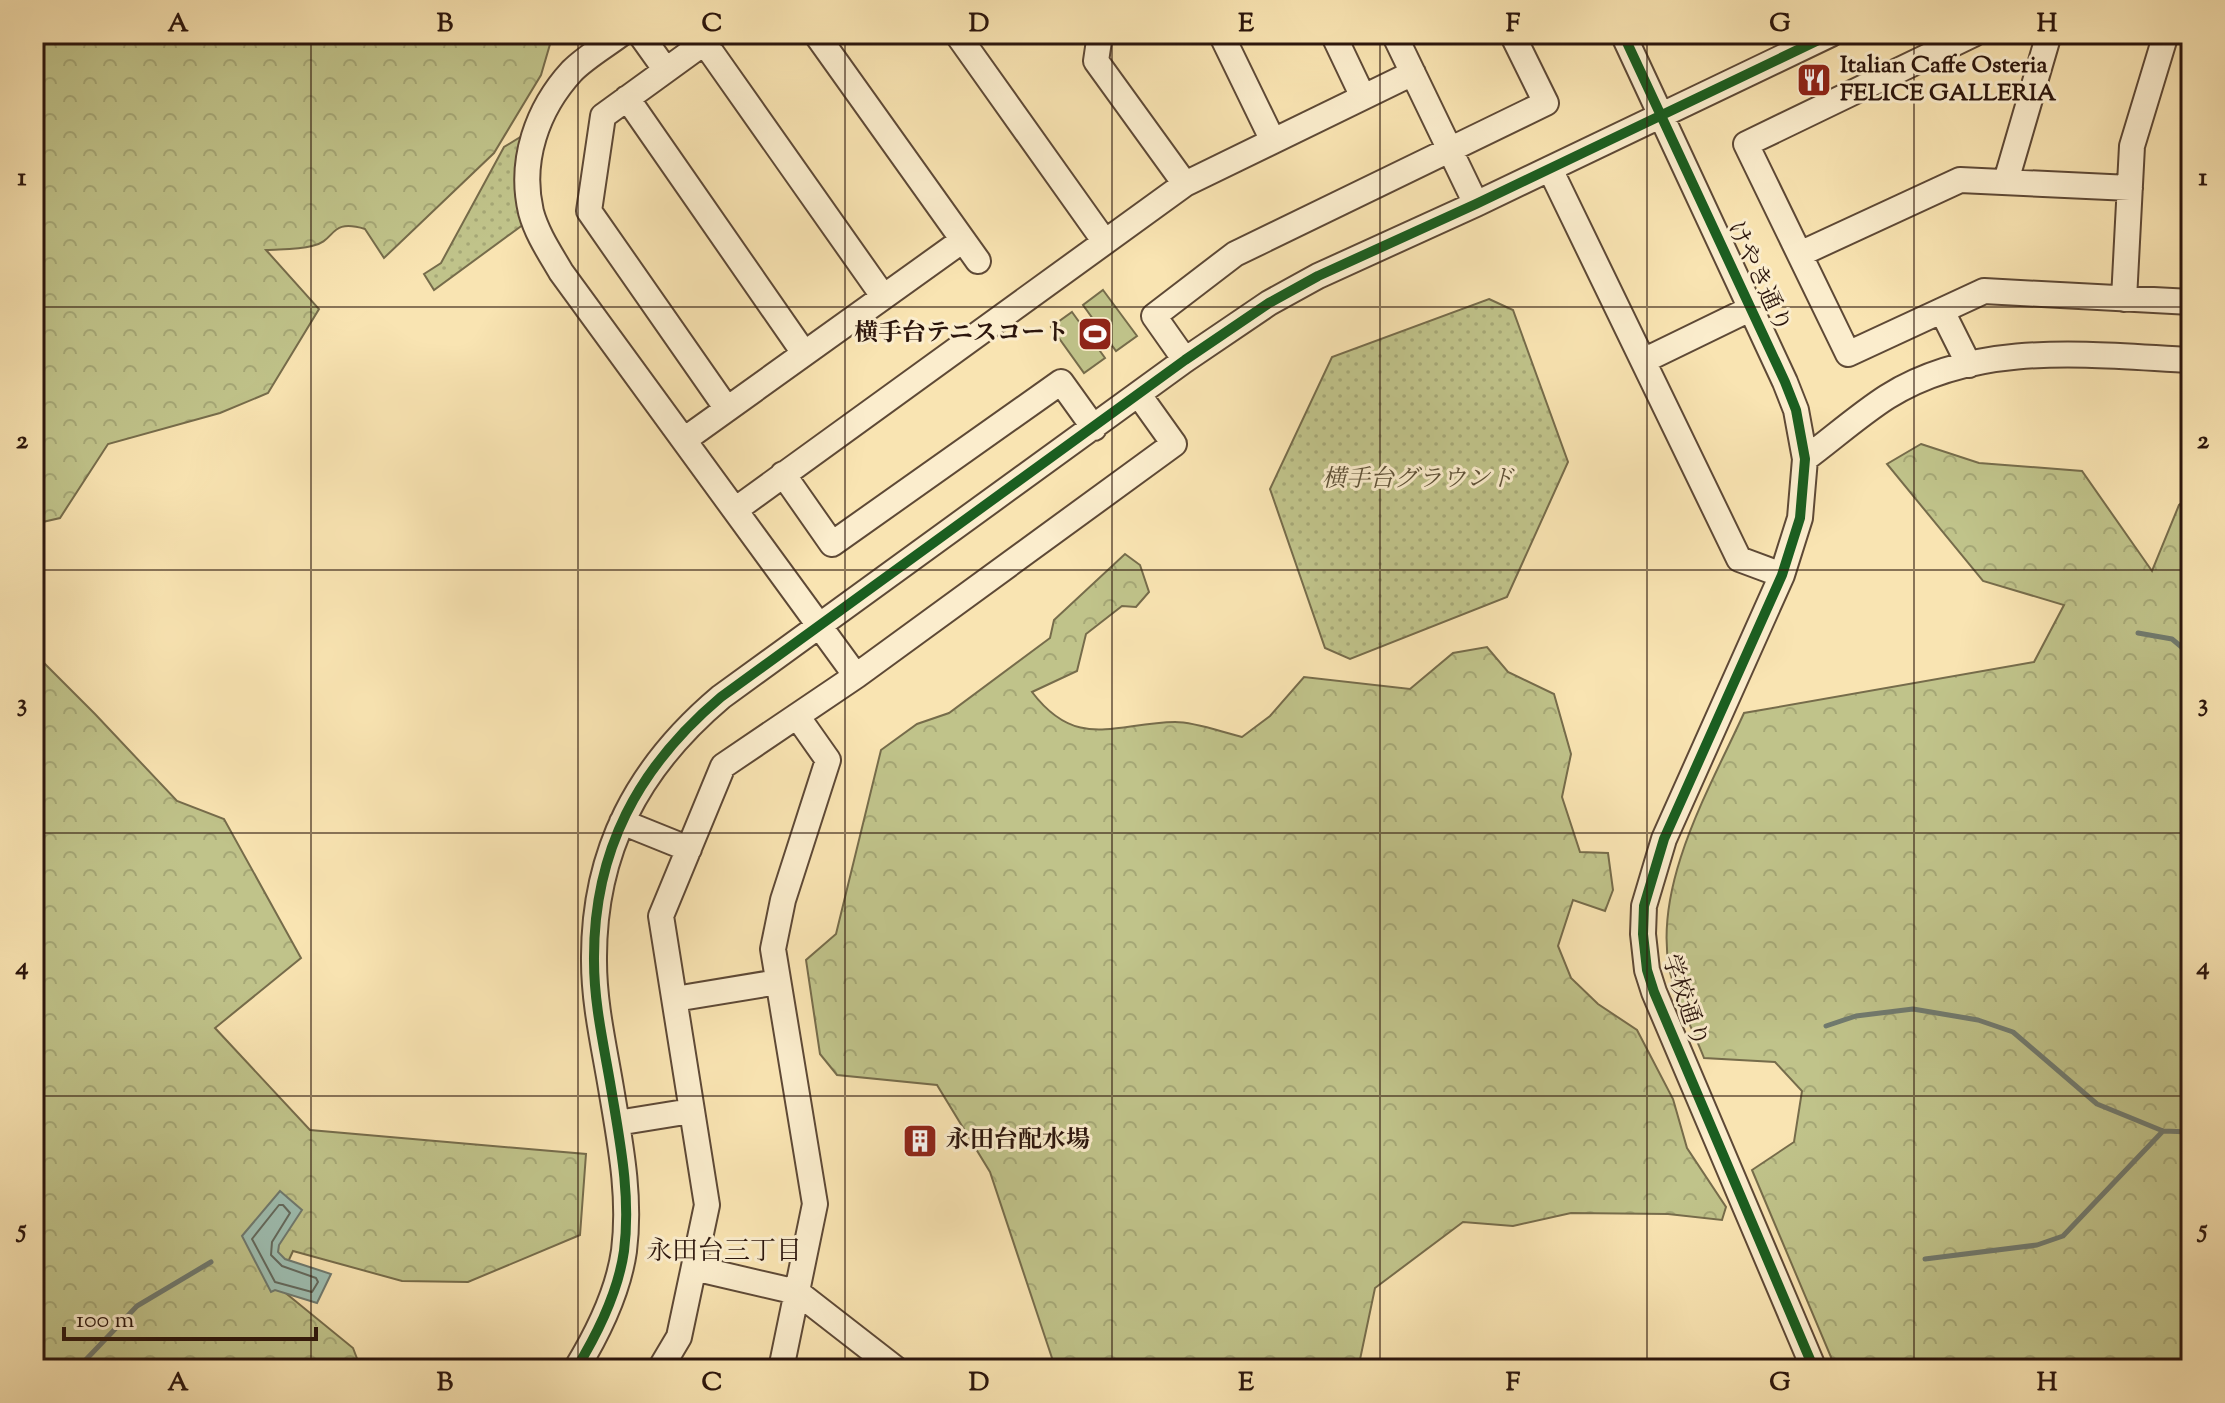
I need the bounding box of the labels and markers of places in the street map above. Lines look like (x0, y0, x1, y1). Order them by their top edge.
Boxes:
place label: Italian Caffe Osteria FELICE GALLERIA (1840, 49, 2057, 111)
restaurant icon: Italian Caffe Osteria FELICE GALLERIA (1795, 61, 1833, 99)
sports icon: 横手台テニスコート (1076, 315, 1114, 353)
place label: 横手台テニスコート (854, 317, 1069, 351)
building icon: 永田台配水場 (901, 1122, 939, 1160)
place label: 永田台配水場 (946, 1124, 1090, 1158)

